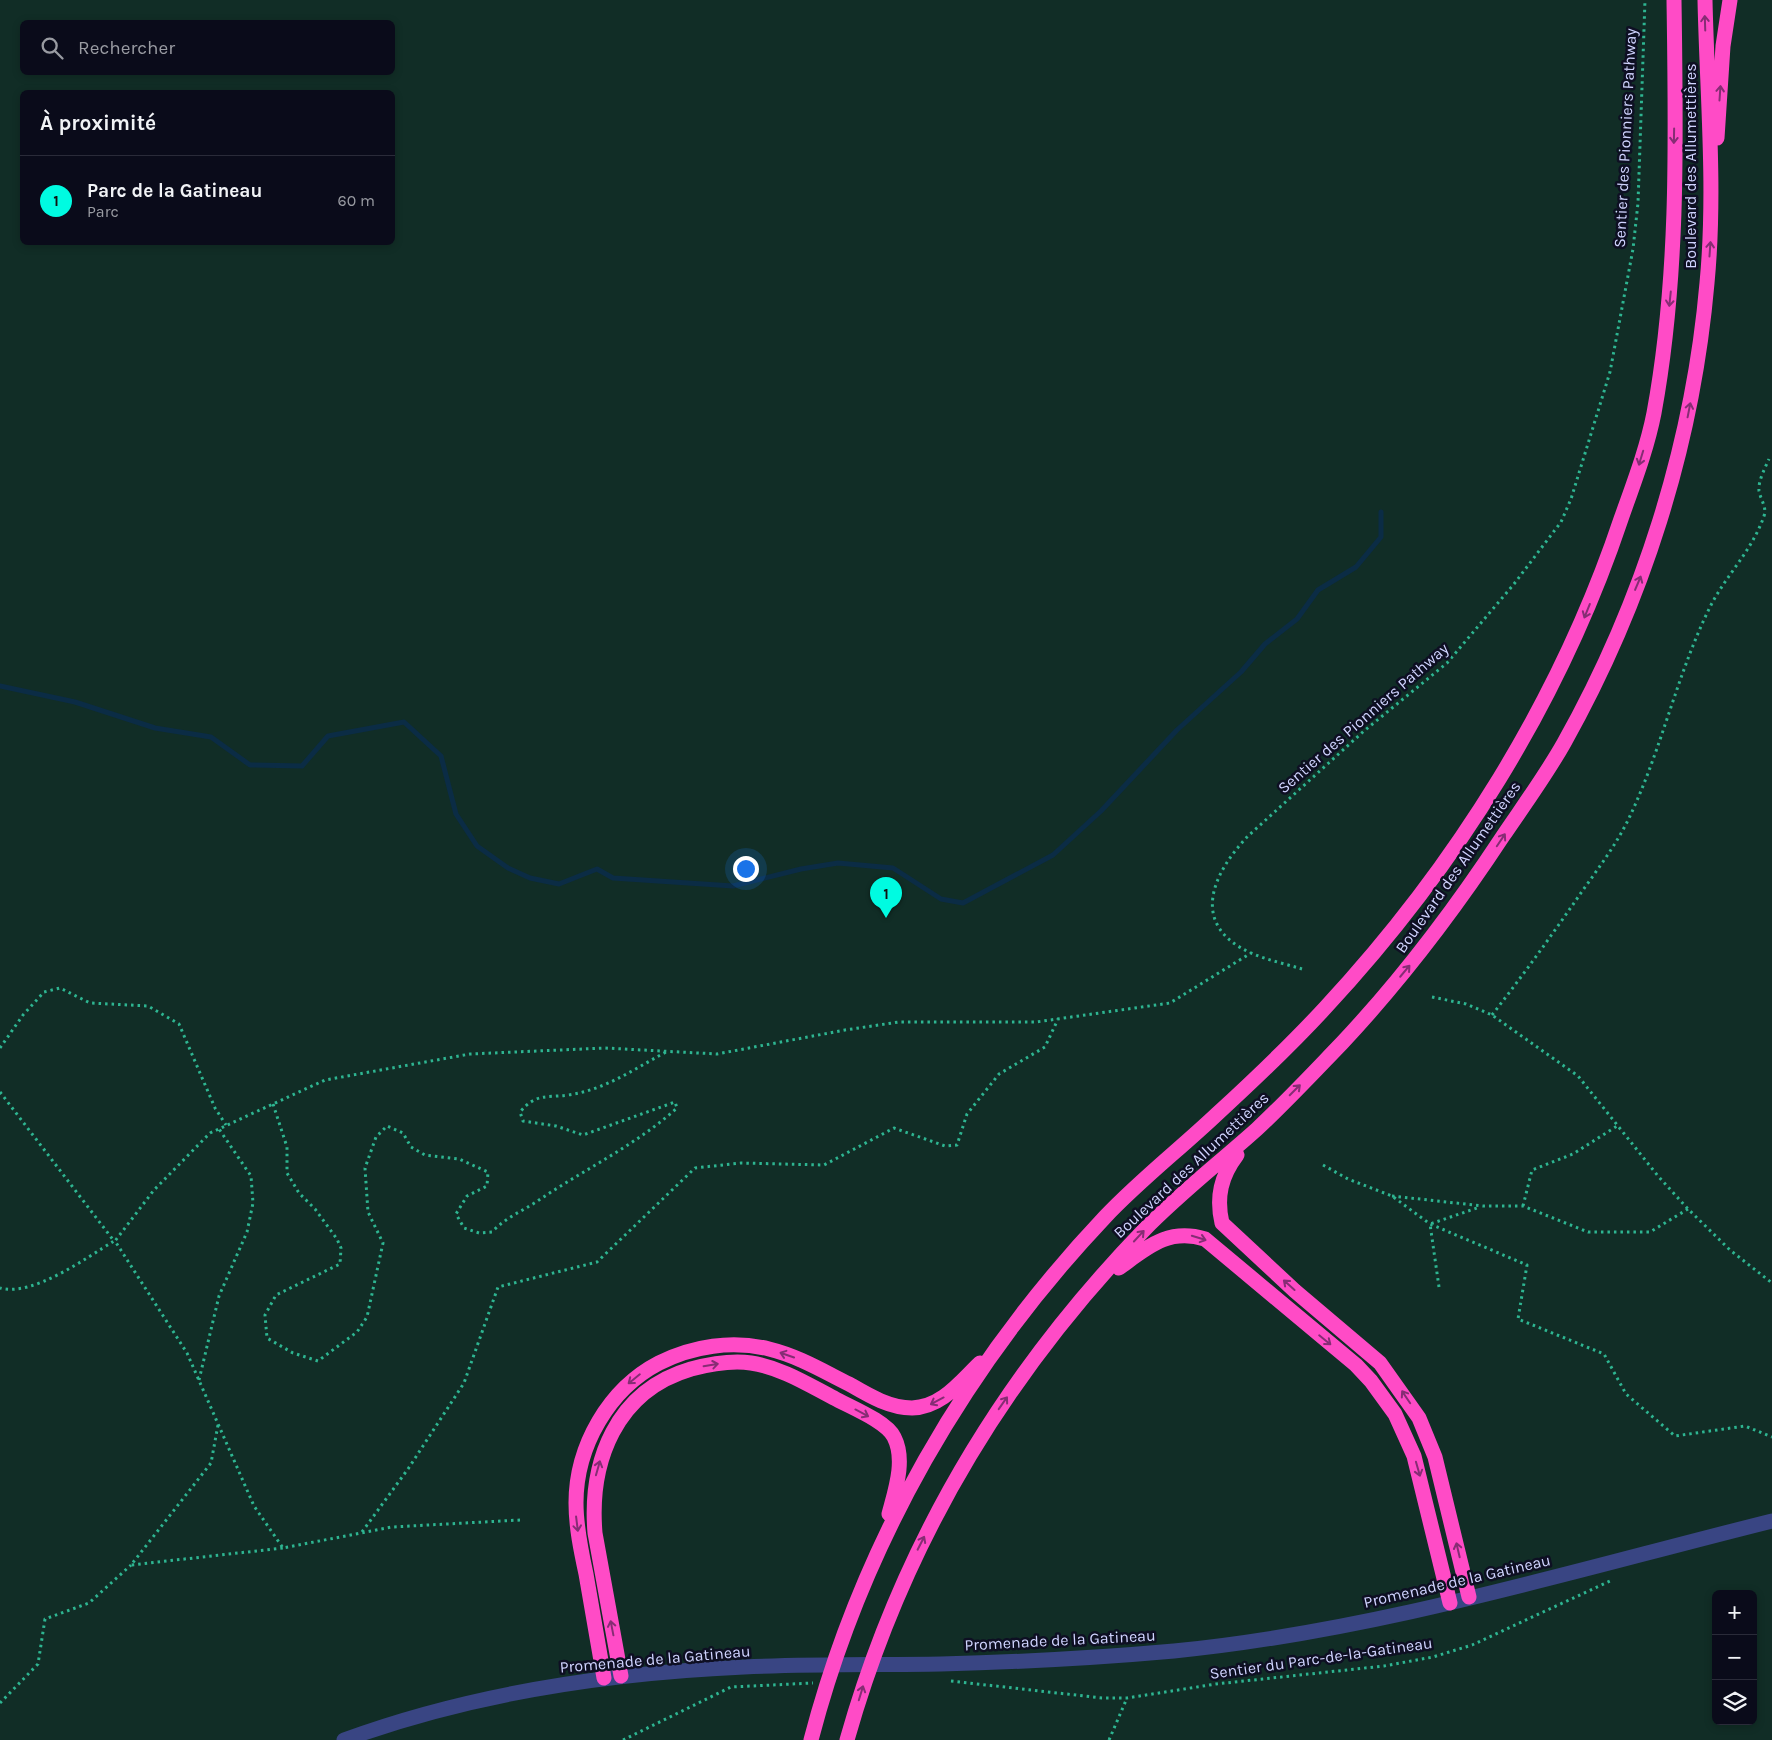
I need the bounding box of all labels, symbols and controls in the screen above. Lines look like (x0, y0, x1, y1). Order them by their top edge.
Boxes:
one-way arrow (1701, 15, 1710, 31)
search box (20, 20, 395, 75)
street label: Sentier des Pionniers Pathway (1610, 27, 1640, 248)
icon: search (38, 34, 66, 62)
text: Rechercher (78, 37, 175, 59)
street label: Boulevard des Allumettières (1681, 63, 1700, 269)
one-way arrow (1716, 86, 1725, 102)
text: À proximité (40, 111, 156, 135)
one-way arrow (1669, 128, 1679, 144)
text: Parc de la Gatineau (87, 180, 262, 202)
text: 1 (53, 191, 59, 210)
text: 60 m (338, 191, 375, 210)
text: Parc (87, 202, 119, 221)
one-way arrow (1705, 242, 1714, 258)
one-way arrow (1665, 290, 1675, 306)
one-way arrow (1684, 403, 1694, 419)
one-way arrow (1636, 450, 1646, 466)
one-way arrow (1634, 576, 1644, 591)
one-way arrow (1582, 603, 1591, 618)
street label: Sentier des Pionniers Pathway (1274, 638, 1453, 797)
street label: Boulevard des Allumettières (1391, 777, 1525, 957)
one-way arrow (1496, 833, 1506, 847)
your location (733, 856, 759, 882)
pin: 1 (870, 877, 902, 918)
one-way arrow (1399, 964, 1411, 977)
one-way arrow (1289, 1084, 1301, 1097)
street label: Boulevard des Allumettières (1109, 1088, 1273, 1242)
one-way arrow (1133, 1230, 1145, 1242)
one-way arrow (1191, 1234, 1207, 1244)
one-way arrow (1283, 1280, 1296, 1291)
one-way arrow (1318, 1334, 1331, 1345)
one-way arrow (780, 1349, 796, 1359)
one-way arrow (702, 1360, 718, 1370)
one-way arrow (628, 1374, 641, 1385)
one-way arrow (1401, 1391, 1411, 1405)
one-way arrow (929, 1396, 944, 1406)
one-way arrow (998, 1396, 1008, 1410)
one-way arrow (854, 1408, 869, 1418)
one-way arrow (594, 1460, 604, 1476)
one-way arrow (1414, 1460, 1424, 1476)
one-way arrow (572, 1516, 582, 1532)
one-way arrow (916, 1535, 926, 1550)
one-way arrow (1453, 1542, 1462, 1558)
street label: Promenade de la Gatineau (1362, 1550, 1552, 1612)
map controls (1712, 1590, 1757, 1725)
button: + (1712, 1590, 1757, 1635)
one-way arrow (607, 1621, 617, 1637)
street label: Promenade de la Gatineau (964, 1626, 1156, 1654)
street label: Sentier du Parc-de-la-Gatineau (1208, 1633, 1434, 1683)
button: − (1712, 1635, 1757, 1680)
street label: Promenade de la Gatineau (559, 1641, 751, 1677)
button: layers (1712, 1680, 1757, 1725)
one-way arrow (856, 1686, 866, 1702)

